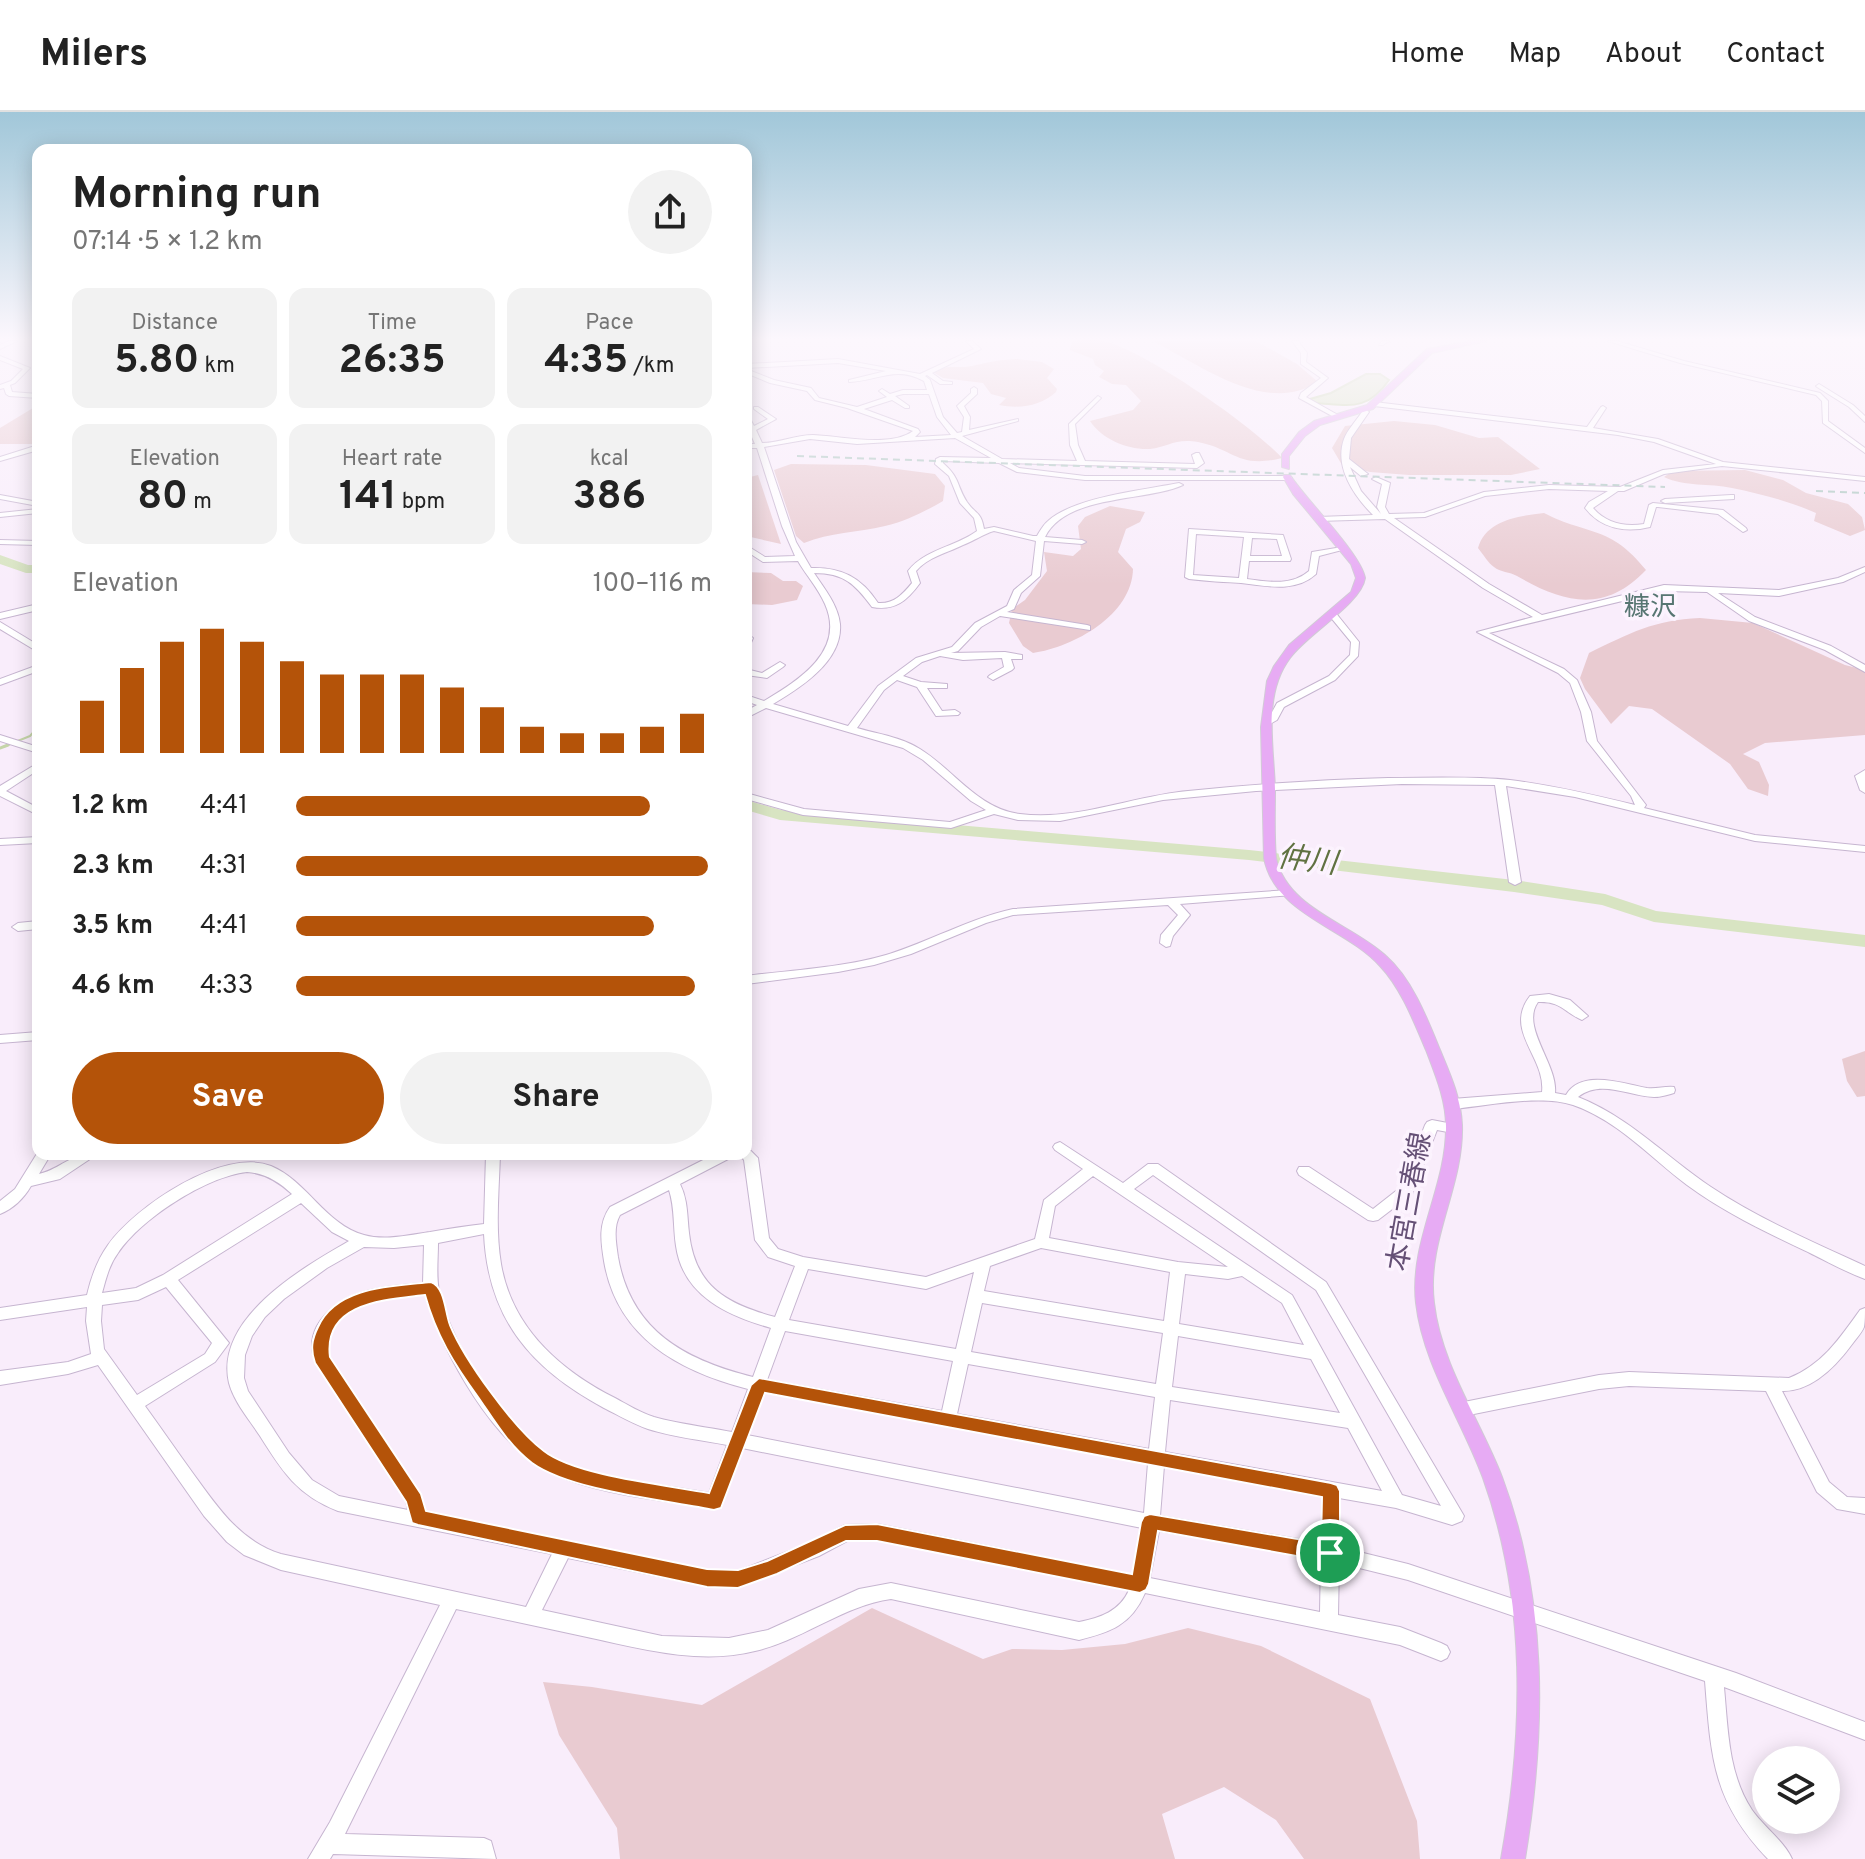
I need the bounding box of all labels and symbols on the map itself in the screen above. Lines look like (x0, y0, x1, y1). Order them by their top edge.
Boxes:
district label: 糠沢 (1624, 592, 1676, 625)
water label: 仲川 (1275, 840, 1342, 884)
street label: 本宮三春線 (1381, 1130, 1441, 1274)
pin (1296, 1519, 1364, 1587)

